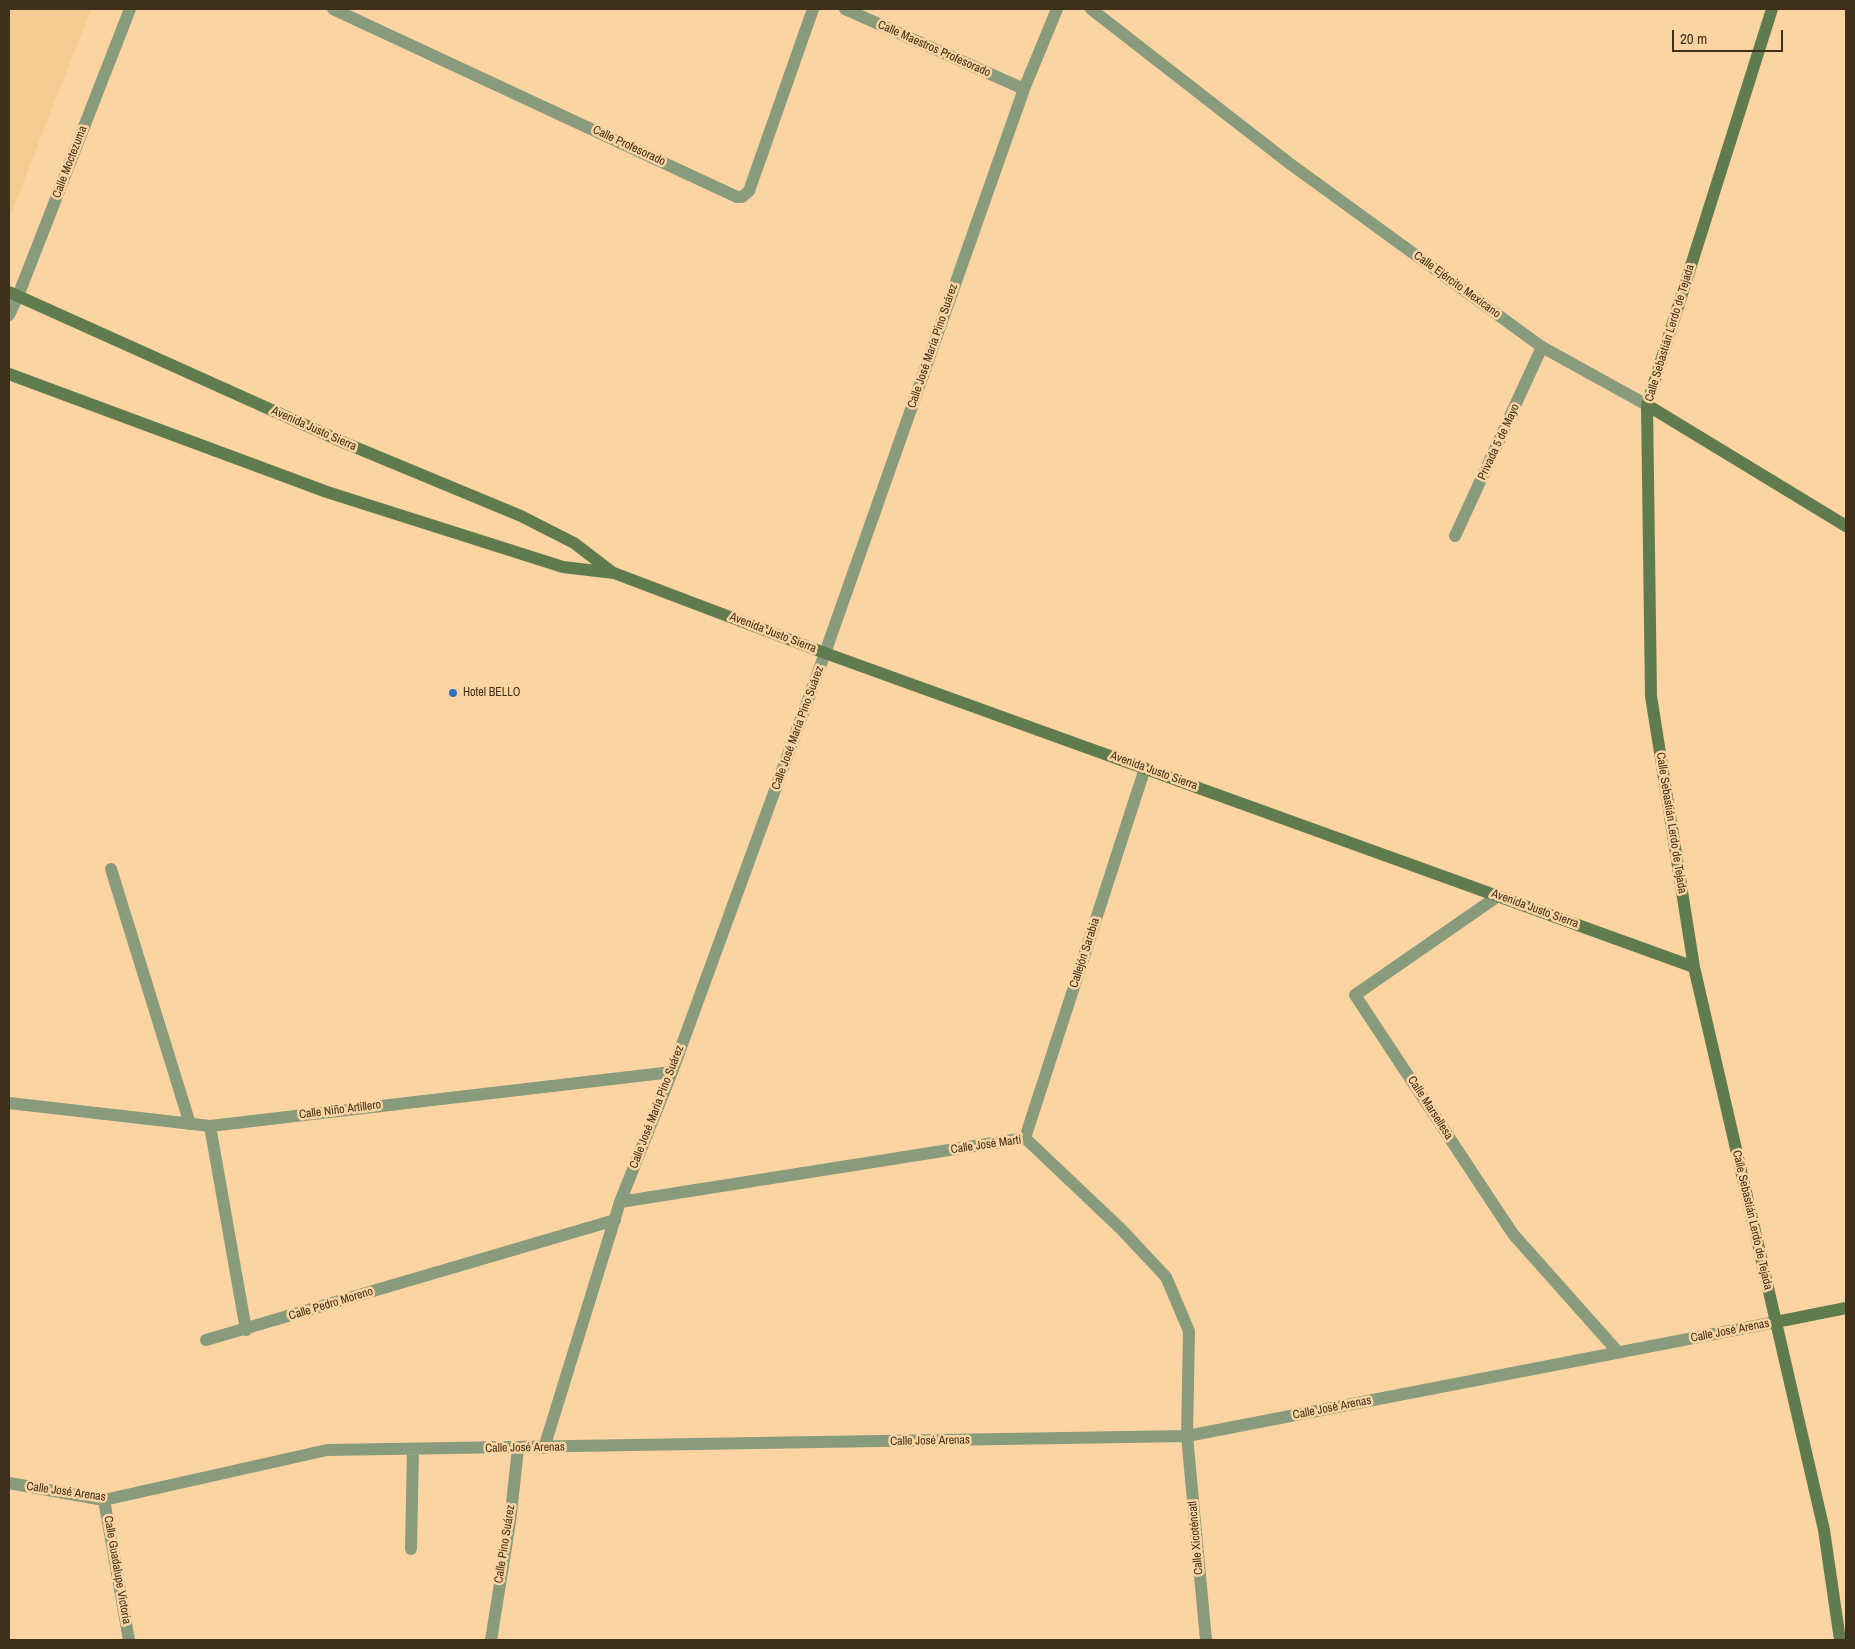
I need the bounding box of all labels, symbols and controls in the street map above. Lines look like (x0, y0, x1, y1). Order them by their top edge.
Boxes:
street label: Calle Maestros Profesorado (875, 18, 993, 80)
scale bar (1675, 20, 1786, 52)
text: 20 m (1680, 28, 1707, 49)
street label: Calle Profesorado (590, 123, 668, 169)
street label: Calle Moctezuma (50, 124, 90, 200)
street label: Calle Ejército Mexicano (1411, 249, 1503, 321)
street label: Calle Sebastián Lerdo de Tejada (1642, 263, 1698, 403)
street label: Calle José María Pino Suárez (905, 282, 961, 410)
street label: Privada 5 de Mayo (1475, 402, 1523, 482)
street label: Avenida Justo Sierra (269, 404, 359, 454)
street label: Avenida Justo Sierra (728, 610, 818, 656)
street label: Calle José María Pino Suárez (769, 664, 827, 792)
place label: Hotel BELLO (463, 686, 520, 700)
marker: Hotel BELLO (447, 687, 459, 699)
street label: Avenida Justo Sierra (1108, 749, 1200, 793)
street label: Calle Sebastián Lerdo de Tejada (1653, 751, 1689, 895)
street label: Avenida Justo Sierra (1489, 887, 1581, 931)
street label: Callejón Sarabia (1067, 916, 1103, 990)
street label: Calle José María Pino Suárez (627, 1043, 687, 1171)
street label: Calle Marsellesa (1404, 1074, 1456, 1142)
street label: Calle Niño Artillero (298, 1098, 382, 1122)
street label: Calle José Martí (950, 1133, 1022, 1157)
street label: Calle Sebastián Lerdo de Tejada (1729, 1149, 1775, 1291)
street label: Calle Pedro Moreno (287, 1284, 375, 1324)
street label: Calle José Arenas (1689, 1316, 1771, 1346)
street label: Calle José Arenas (1291, 1393, 1373, 1423)
street label: Calle José Arenas (890, 1433, 970, 1449)
street label: Calle José Arenas (485, 1440, 565, 1456)
street label: Calle José Arenas (25, 1479, 107, 1505)
street label: Calle Xicoténcatl (1186, 1501, 1206, 1575)
street label: Calle Pino Suárez (492, 1504, 518, 1584)
street label: Calle Guadalupe Victoria (100, 1515, 134, 1625)

